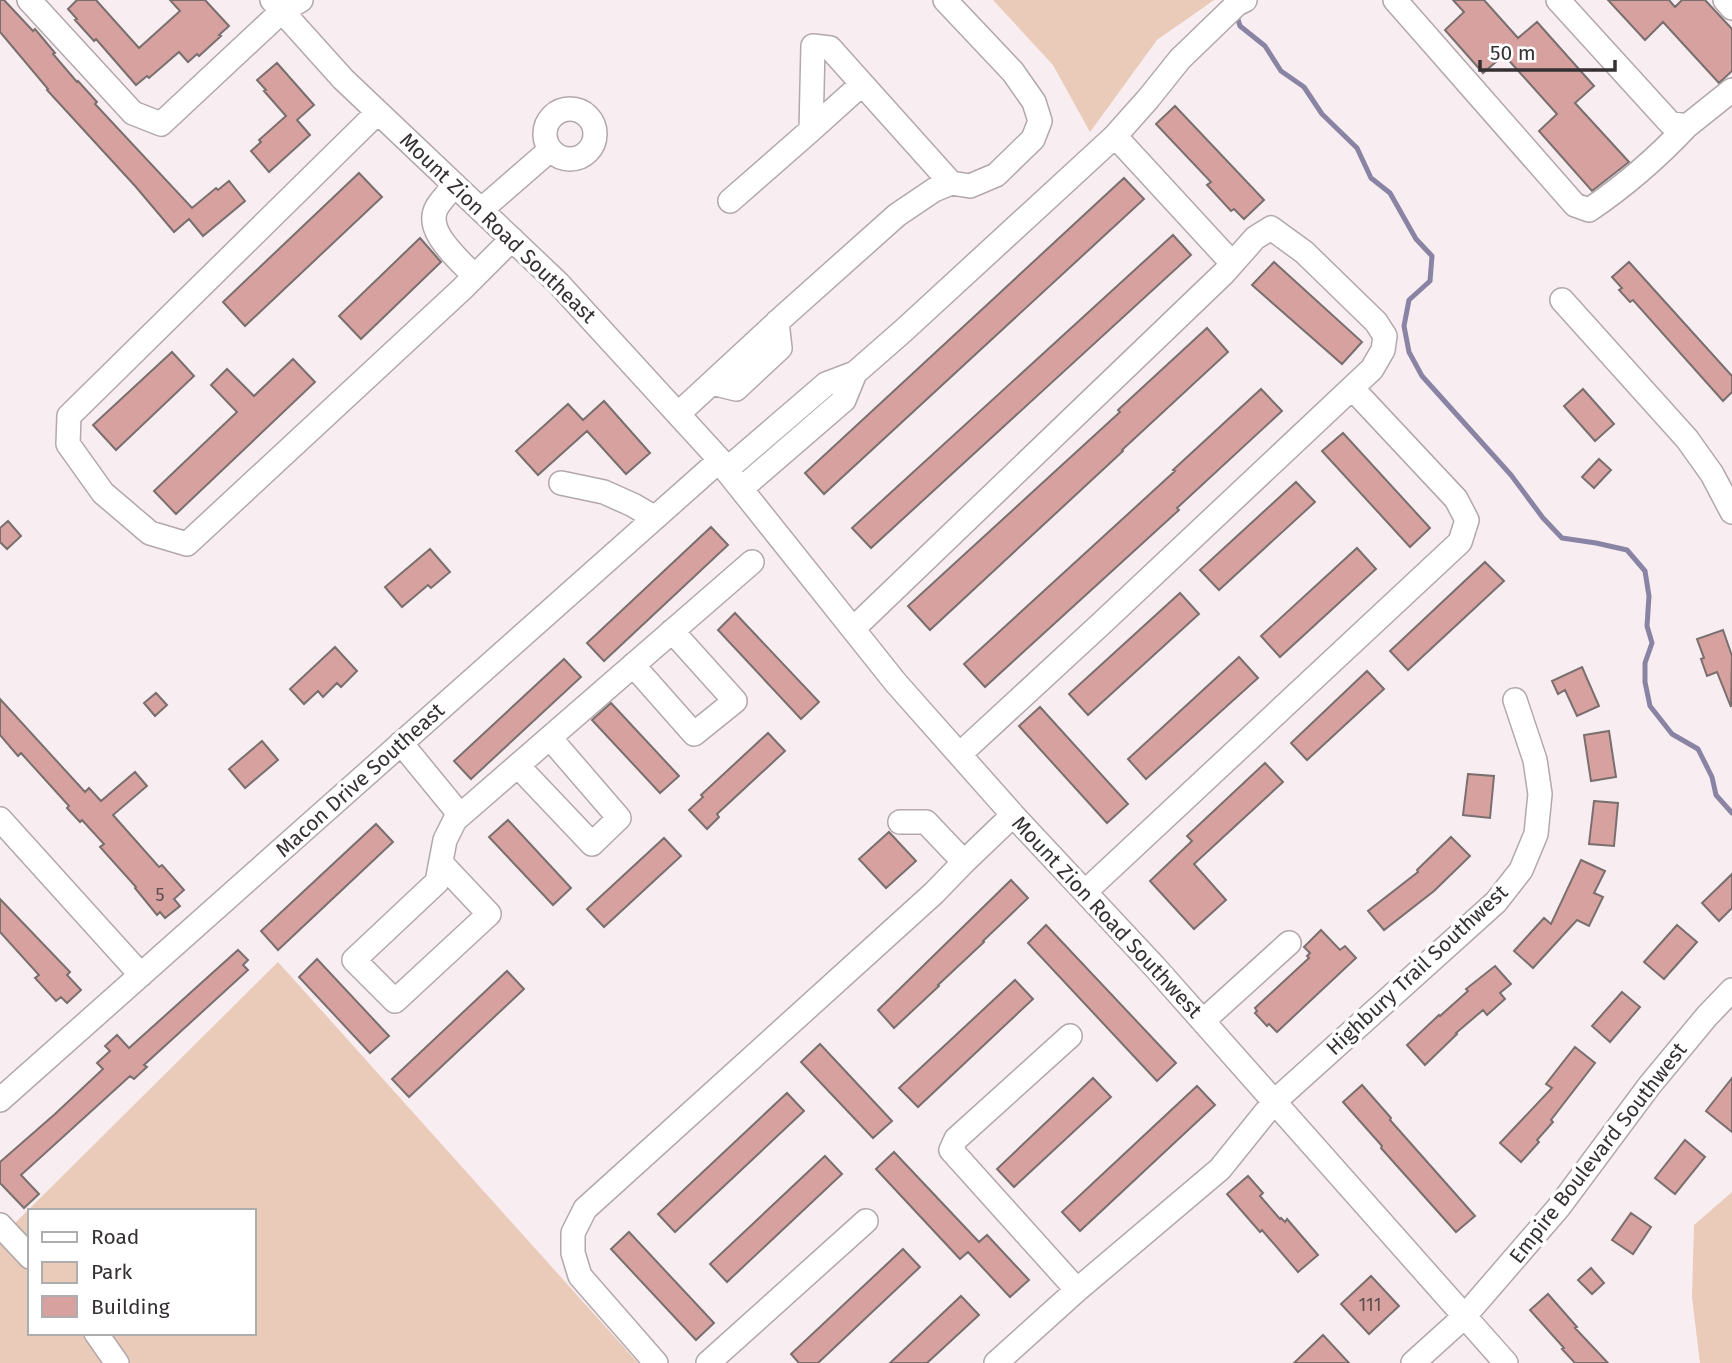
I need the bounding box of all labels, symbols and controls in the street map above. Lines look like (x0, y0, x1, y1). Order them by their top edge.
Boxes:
scale bar (1480, 28, 1615, 72)
text: 50 m (1490, 40, 1536, 66)
street label: Mount Zion Road Southeast (394, 127, 602, 329)
street label: Macon Drive Southeast (270, 697, 450, 863)
street label: Mount Zion Road Southwest (1006, 810, 1208, 1024)
street label: Highbury Trail Southwest (1321, 879, 1513, 1061)
house number: 5 (155, 884, 165, 906)
street label: Empire Boulevard Southwest (1504, 1037, 1693, 1269)
legend (28, 1209, 256, 1335)
text: Road (91, 1224, 139, 1250)
text: Park (91, 1259, 133, 1285)
text: Building (91, 1294, 170, 1320)
house number: 111 (1359, 1294, 1381, 1316)

